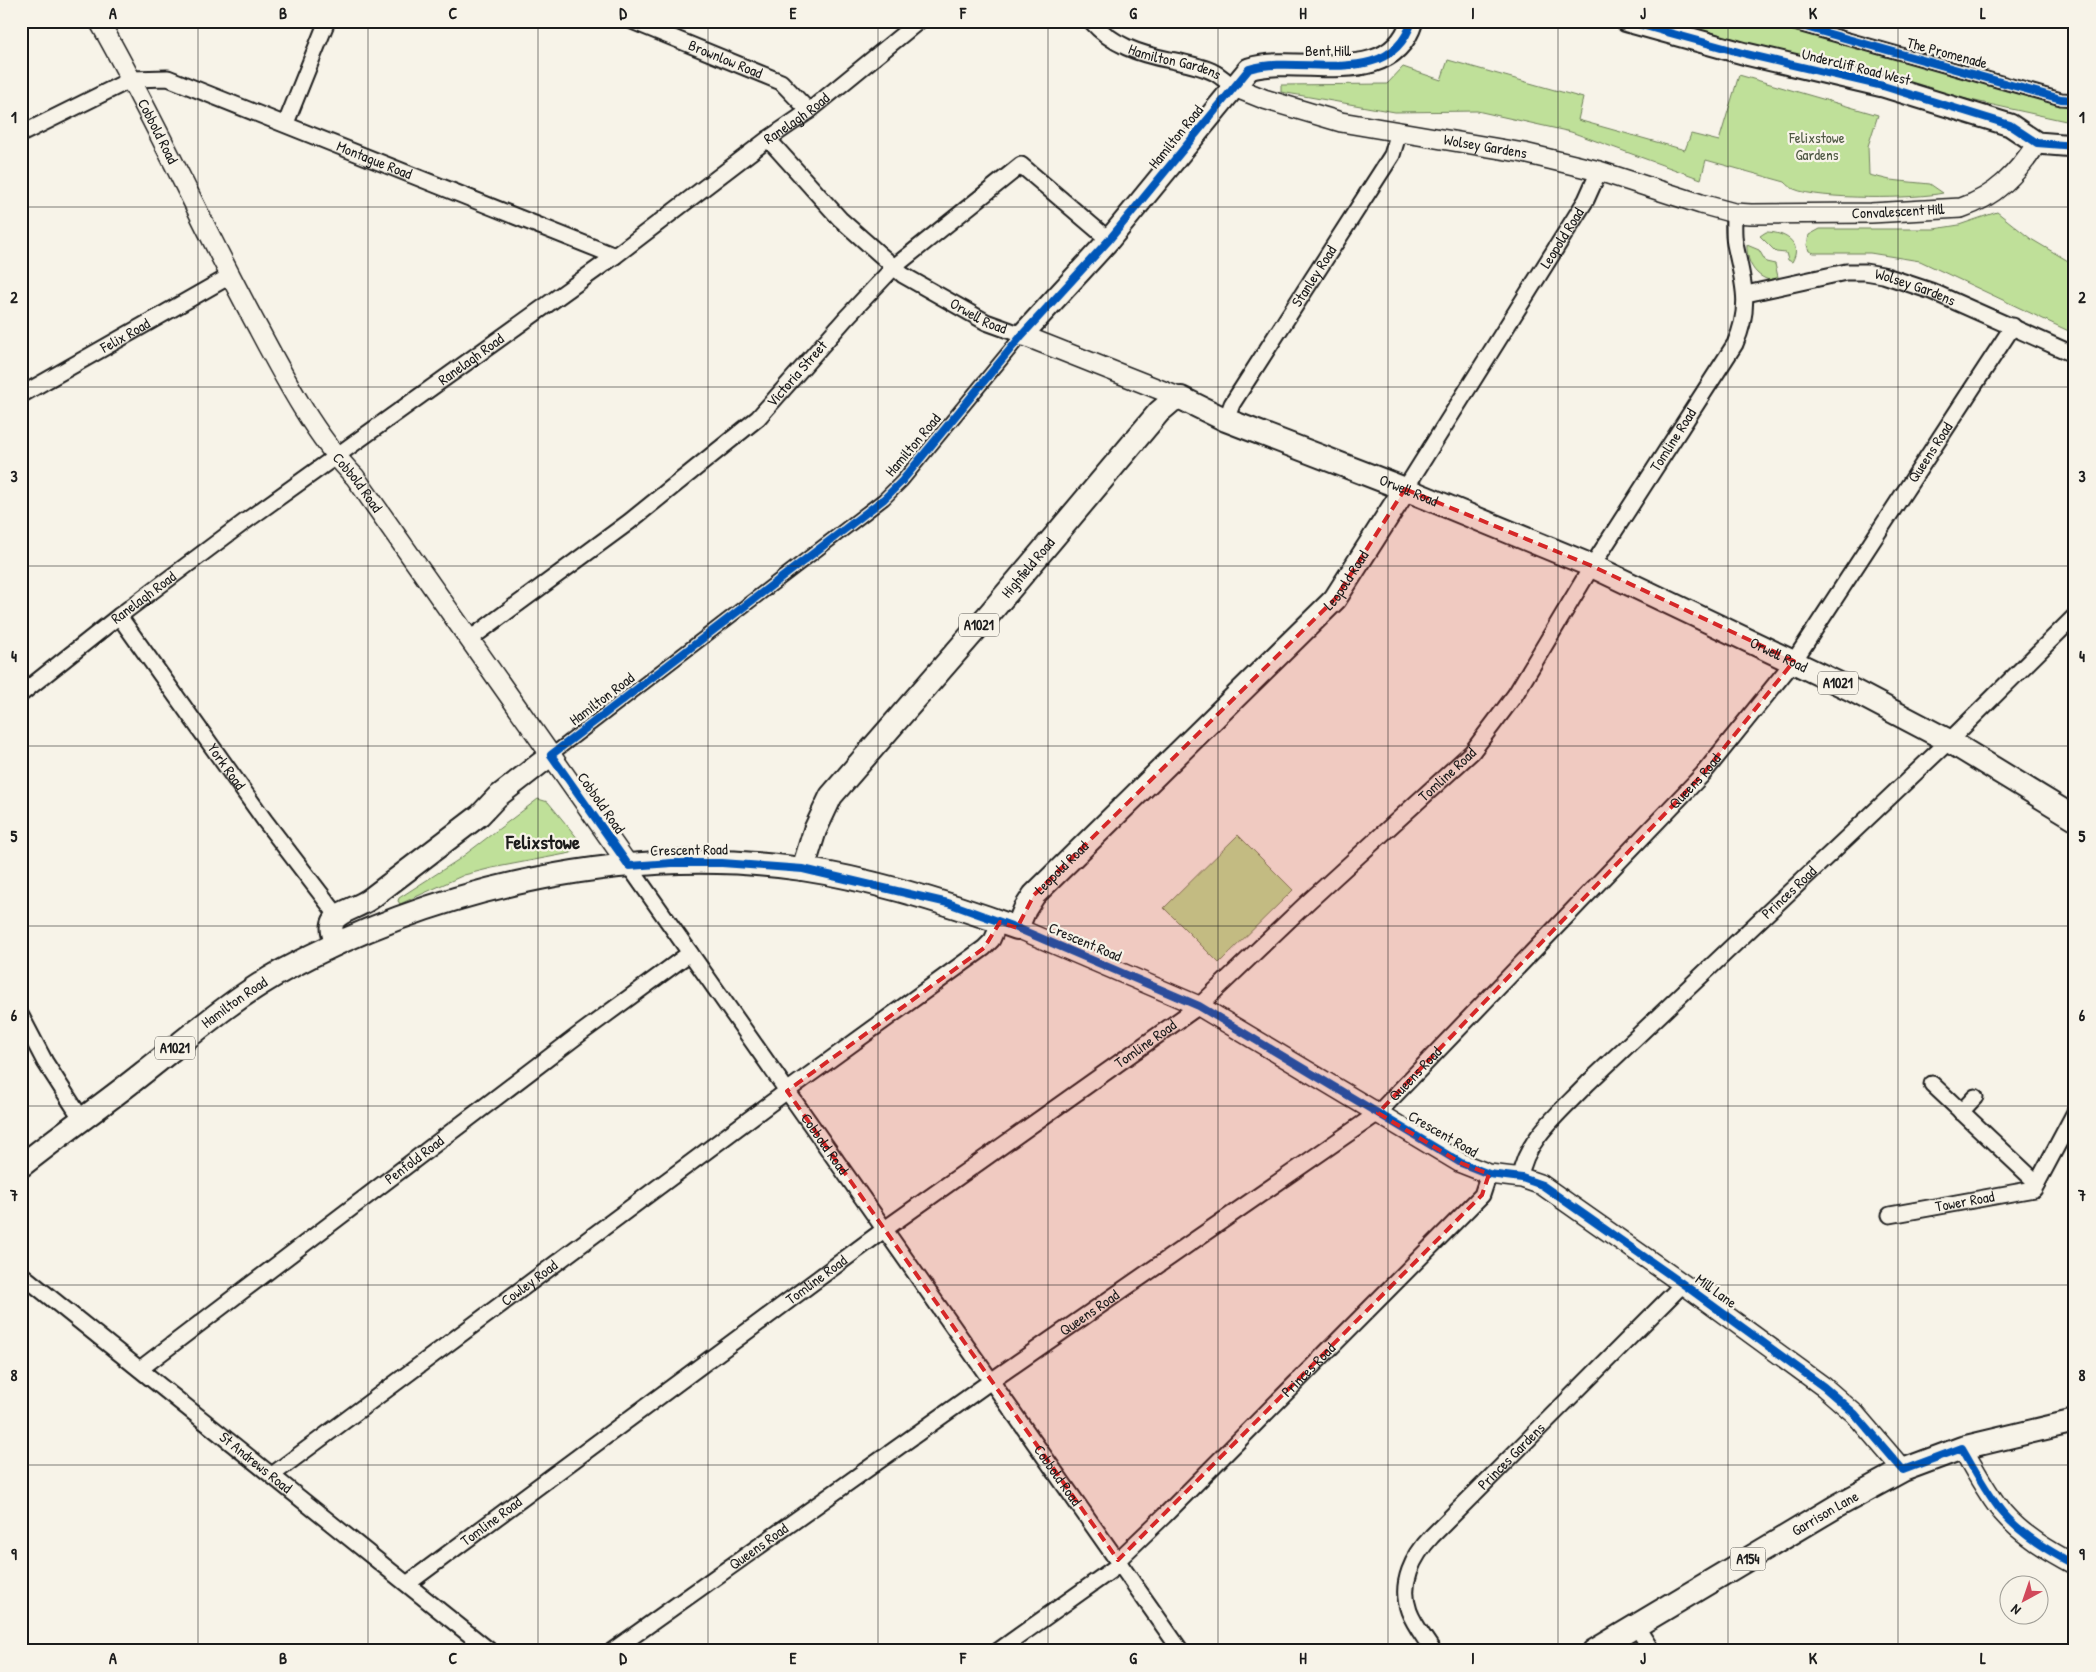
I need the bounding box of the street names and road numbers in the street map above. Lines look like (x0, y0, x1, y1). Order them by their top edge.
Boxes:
street label: The Promenade (1905, 32, 1990, 73)
street label: Brownlow Road (685, 34, 766, 83)
street label: Hamilton Gardens (1125, 38, 1226, 85)
street label: Bent Hill (1305, 40, 1351, 61)
street label: Undercliff Road West (1800, 43, 1913, 90)
street label: Ranelagh Road (759, 87, 834, 149)
street label: Cobbold Road (133, 95, 184, 167)
street label: Hamilton Road (1143, 100, 1208, 173)
street label: Wolsey Gardens (1442, 129, 1529, 163)
street label: Montague Road (334, 135, 416, 184)
street label: Convalescent Hill (1852, 198, 1946, 223)
street label: Leopold Road (1535, 203, 1589, 272)
street label: Stanley Road (1286, 241, 1341, 311)
street label: Wolsey Gardens (1874, 263, 1959, 311)
street label: Orwell Road (946, 293, 1010, 339)
street label: Felix Road (96, 313, 154, 358)
street label: Ranelagh Road (434, 328, 508, 390)
street label: Victoria Street (761, 335, 832, 411)
street label: Tomline Road (1645, 404, 1701, 475)
street label: Hamilton Road (880, 409, 945, 481)
street label: Queens Road (1902, 418, 1958, 487)
street label: Cobbold Road (328, 448, 388, 517)
street label: Orwell Road (1376, 469, 1441, 512)
street label: Highfield Road (996, 532, 1059, 602)
street label: Leopold Road (1318, 546, 1373, 615)
street label: Ranelagh Road (106, 566, 180, 628)
road number: A1021 (959, 614, 999, 636)
street label: Orwell Road (1747, 632, 1811, 677)
street label: Hamilton Road (565, 667, 639, 730)
road number: A1021 (1818, 671, 1858, 694)
street label: York Road (203, 739, 251, 794)
street label: Tomline Road (1414, 742, 1481, 806)
street label: Queens Road (1664, 749, 1726, 813)
street label: Cobbold Road (573, 768, 630, 838)
street label: Leopold Road (1030, 836, 1093, 899)
street label: Crescent Road (650, 838, 728, 861)
street label: Princes Road (1757, 861, 1821, 923)
street label: Crescent Road (1045, 917, 1125, 966)
street label: Hamilton Road (197, 971, 271, 1033)
street label: Tomline Road (1110, 1014, 1181, 1073)
road number: A1021 (155, 1036, 195, 1060)
street label: Queens Road (1384, 1042, 1446, 1106)
street label: Crescent Road (1404, 1105, 1482, 1162)
street label: Cobbold Road (796, 1109, 854, 1179)
street label: Penfold Road (380, 1130, 448, 1189)
street label: Tower Road (1933, 1185, 1996, 1217)
street label: Tomline Road (781, 1250, 851, 1309)
street label: Cowley Road (496, 1255, 562, 1311)
street label: Mill Lane (1691, 1268, 1741, 1313)
street label: Queens Road (1055, 1284, 1123, 1341)
street label: Princes Road (1276, 1338, 1340, 1402)
street label: Princes Gardens (1473, 1417, 1550, 1494)
street label: St Andrews Road (215, 1426, 297, 1498)
street label: Cobbold Road (1029, 1440, 1087, 1510)
street label: Garrison Lane (1787, 1485, 1862, 1541)
street label: Tomline Road (456, 1491, 526, 1551)
street label: Queens Road (724, 1518, 792, 1575)
road number: A154 (1730, 1548, 1766, 1570)

